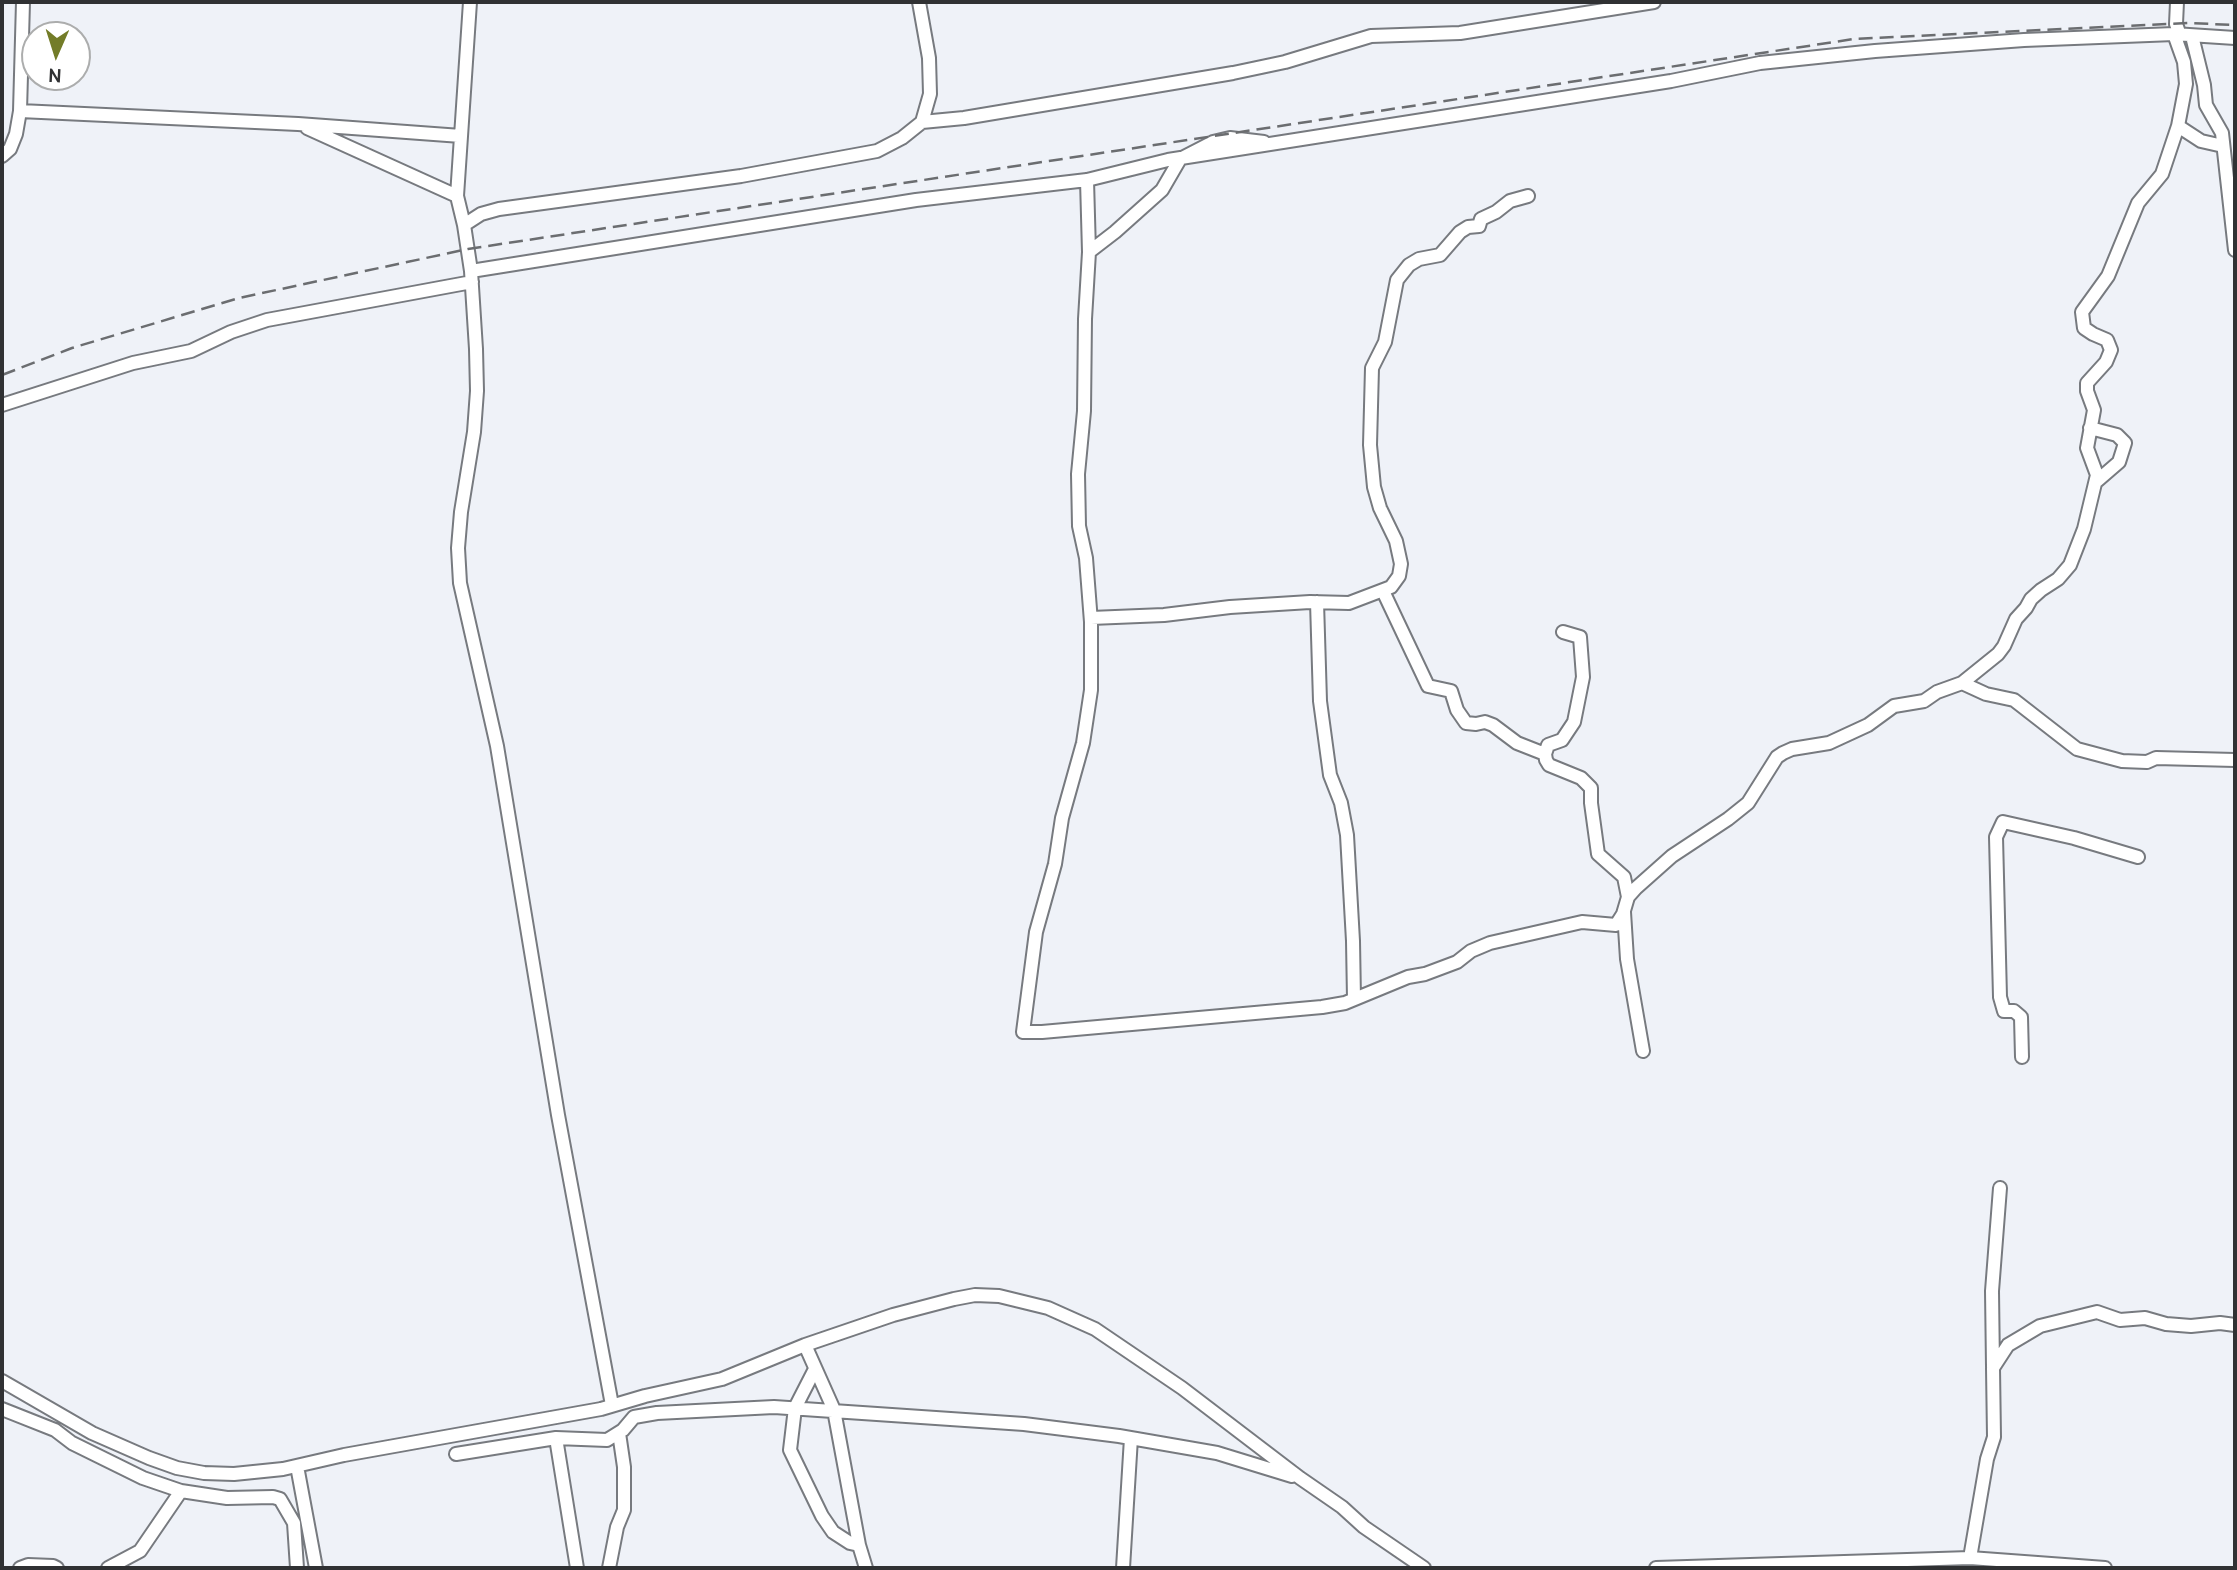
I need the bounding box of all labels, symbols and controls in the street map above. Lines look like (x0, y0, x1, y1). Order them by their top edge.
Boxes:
north arrow (21, 21, 91, 91)
text: N (48, 64, 62, 87)

